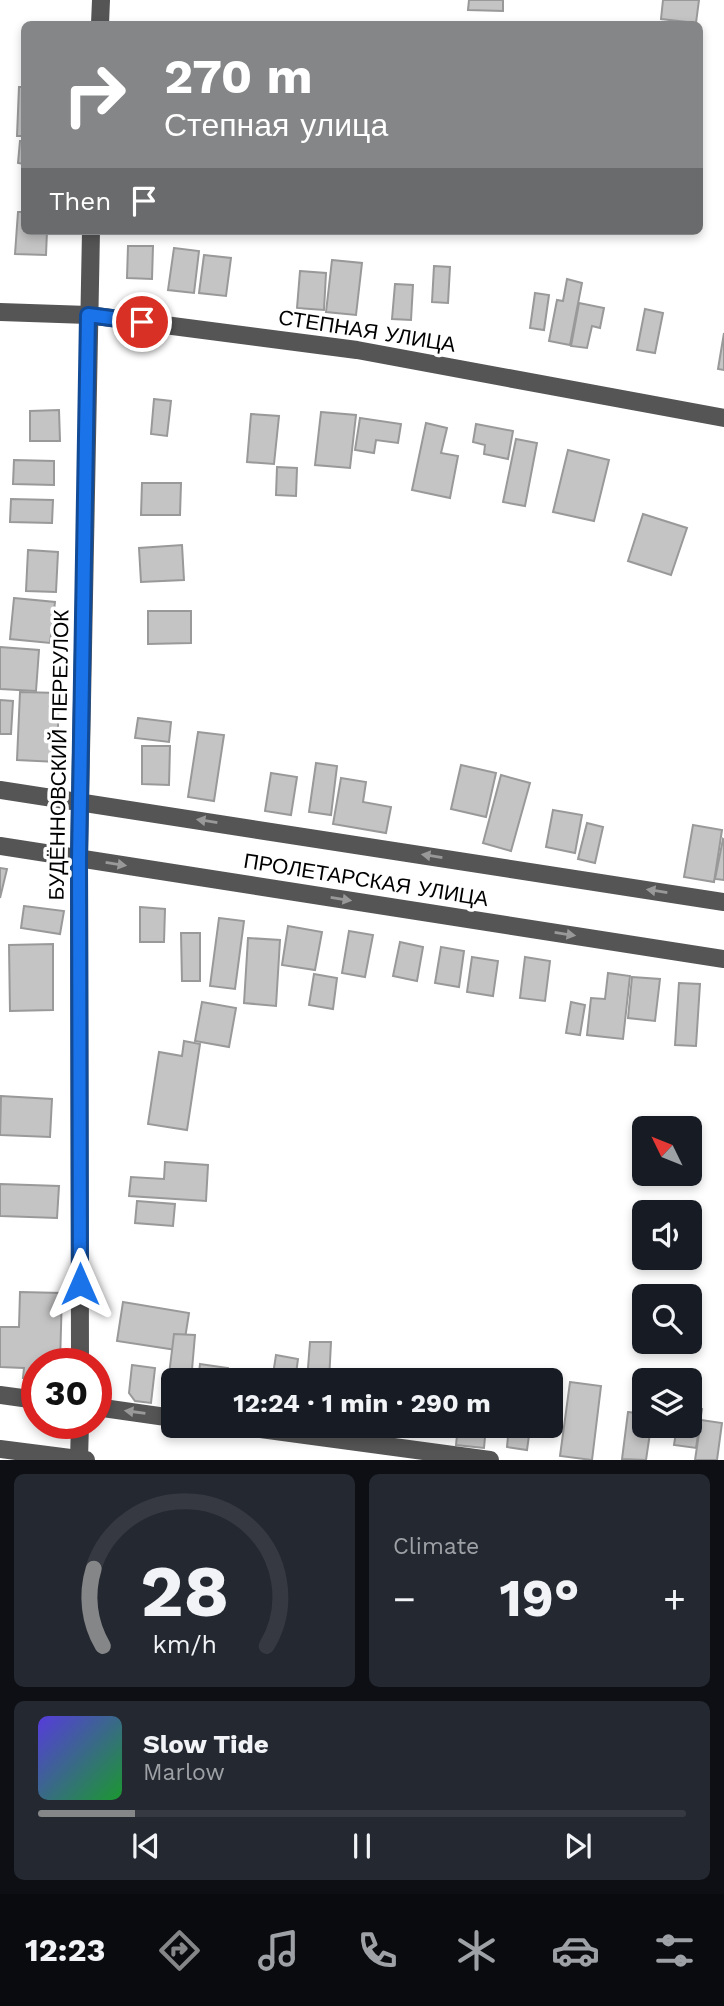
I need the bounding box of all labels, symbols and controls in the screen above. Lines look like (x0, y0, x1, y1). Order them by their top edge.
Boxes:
text: 270 m (164, 47, 313, 105)
icon: right (49, 49, 140, 140)
text: Степная улица (164, 106, 388, 144)
icon: arrive (125, 182, 163, 220)
text: Then (49, 186, 111, 216)
pin (112, 292, 172, 352)
icon: arrive (123, 303, 161, 341)
street label: СТЕПНАЯ УЛИЦА (277, 304, 457, 357)
street label: БУДЁННОВСКИЙ ПЕРЕУЛОК (43, 609, 74, 901)
one-way arrow (196, 815, 218, 826)
street label: ПРОЛЕТАРСКАЯ УЛИЦА (242, 848, 490, 911)
one-way arrow (421, 850, 443, 861)
one-way arrow (105, 859, 127, 870)
one-way arrow (645, 885, 667, 896)
one-way arrow (330, 894, 352, 905)
one-way arrow (555, 929, 577, 940)
north arrow (632, 1116, 702, 1186)
map controls (632, 1116, 702, 1438)
button: sound (632, 1200, 702, 1270)
position arrow (43, 1247, 117, 1321)
button: search (632, 1284, 702, 1354)
speed limit sign: 30 (21, 1348, 112, 1439)
button: layers (632, 1368, 702, 1438)
text: 12:24 · 1 min · 290 m (233, 1388, 491, 1418)
one-way arrow (124, 1407, 146, 1418)
text: Climate (393, 1533, 479, 1560)
text: 28 (140, 1549, 229, 1635)
text: 19° (499, 1568, 580, 1629)
text: − (393, 1577, 416, 1621)
text: + (663, 1577, 686, 1621)
text: km/h (152, 1630, 217, 1659)
text: Slow Tide (143, 1729, 269, 1759)
text: Marlow (143, 1759, 225, 1786)
icon: previous (127, 1827, 165, 1865)
icon: pause (343, 1827, 381, 1865)
icon: next (559, 1827, 597, 1865)
icon: directions (155, 1926, 204, 1975)
icon: music (254, 1926, 303, 1975)
icon: phone (353, 1926, 402, 1975)
icon: climate (452, 1926, 501, 1975)
icon: car (551, 1926, 600, 1975)
icon: filters (650, 1926, 699, 1975)
text: 12:23 (25, 1931, 106, 1969)

